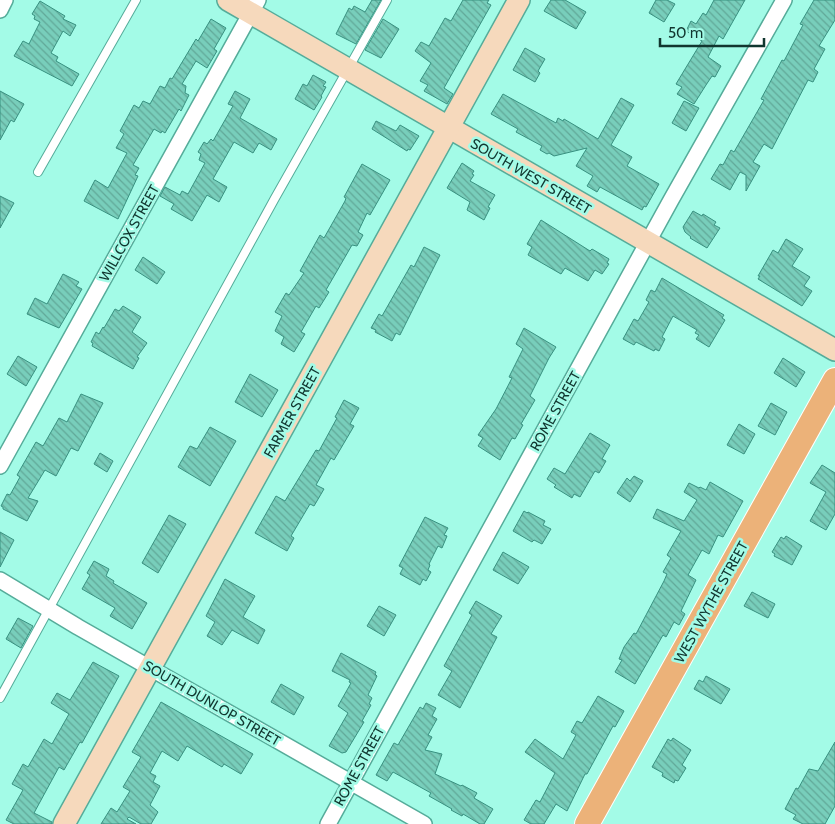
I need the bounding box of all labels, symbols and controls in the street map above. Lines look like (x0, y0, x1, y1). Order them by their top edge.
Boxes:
scale bar (660, 15, 764, 47)
text: 50 m (668, 24, 703, 42)
street label: SOUTH WEST STREET (467, 134, 595, 218)
street label: WILLCOX STREET (95, 181, 163, 285)
street label: FARMER STREET (260, 363, 325, 461)
street label: ROME STREET (526, 368, 585, 454)
street label: WEST WYTHE STREET (670, 538, 752, 666)
street label: SOUTH DUNLOP STREET (140, 656, 284, 750)
street label: ROME STREET (330, 723, 389, 809)

